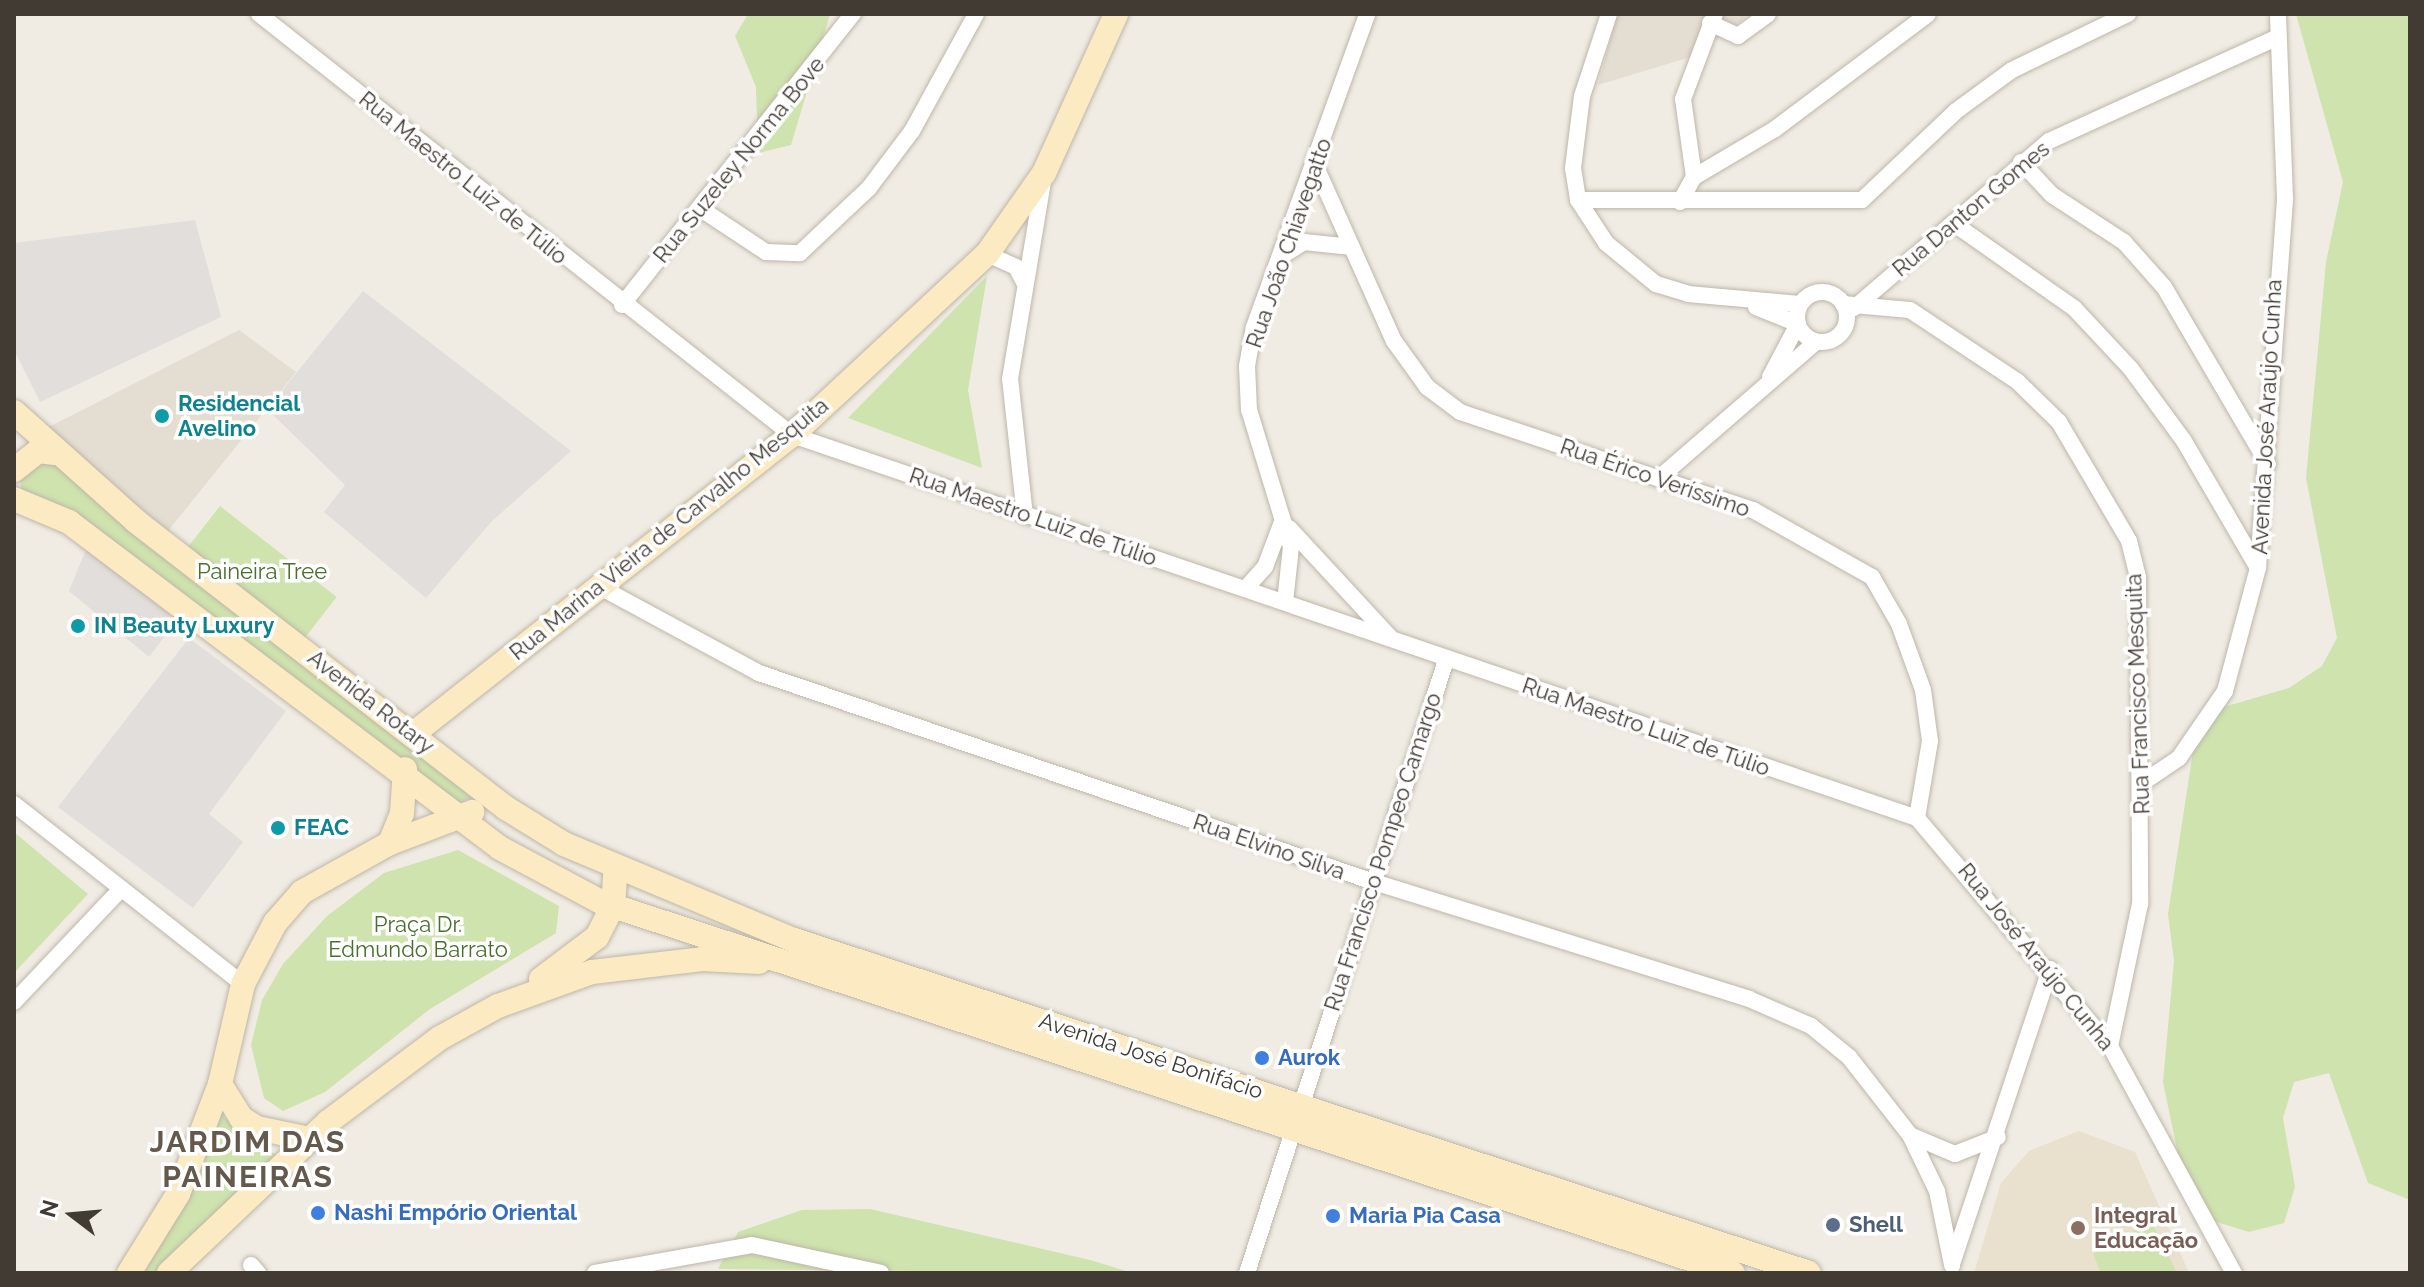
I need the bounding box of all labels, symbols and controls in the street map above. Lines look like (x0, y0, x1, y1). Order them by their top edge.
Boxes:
street label: Rua Suzeley Norma Bove (648, 51, 830, 269)
street label: Rua Maestro Luiz de Túlio (353, 86, 573, 270)
street label: Rua João Chiavegatto (1241, 134, 1337, 352)
street label: Rua Danton Gomes (1887, 136, 2055, 282)
street label: Avenida José Araújo Cunha (2247, 278, 2287, 556)
place label: Residencial Avelino (178, 390, 300, 442)
street label: Rua Marina Vieira de Carvalho Mesquita (504, 392, 834, 666)
marker: Residencial Avelino (153, 407, 171, 425)
street label: Rua Érico Veríssimo (1556, 433, 1754, 523)
street label: Rua Maestro Luiz de Túlio (905, 462, 1161, 572)
park label: Paineira Tree (197, 559, 327, 585)
street label: Rua Francisco Mesquita (2121, 573, 2155, 815)
place label: IN Beauty Luxury (94, 613, 275, 639)
marker: IN Beauty Luxury (69, 617, 87, 635)
street label: Avenida Rotary (303, 644, 439, 760)
street label: Rua Maestro Luiz de Túlio (1518, 672, 1774, 782)
street label: Rua Francisco Pompeo Camargo (1319, 690, 1447, 1014)
street label: Rua Elvino Silva (1189, 809, 1349, 885)
place label: FEAC (294, 815, 349, 841)
marker: FEAC (269, 819, 287, 837)
street label: Rua José Araújo Cunha (1952, 858, 2120, 1056)
park label: Praça Dr. Edmundo Barrato (328, 911, 508, 962)
street label: Avenida José Bonifácio (1035, 1007, 1267, 1105)
place label: Aurok (1278, 1045, 1340, 1071)
marker: Aurok (1253, 1049, 1271, 1067)
district label: JARDIM DAS PAINEIRAS (150, 1124, 346, 1194)
north arrow (32, 1175, 112, 1255)
text: N (34, 1197, 64, 1220)
place label: Nashi Empório Oriental (334, 1200, 577, 1226)
place label: Integral Educação (2094, 1202, 2198, 1254)
place label: Maria Pia Casa (1349, 1203, 1501, 1229)
marker: Nashi Empório Oriental (309, 1204, 327, 1222)
marker: Maria Pia Casa (1324, 1207, 1342, 1225)
place label: Shell (1849, 1212, 1903, 1238)
marker: Shell (1824, 1216, 1842, 1234)
marker: Integral Educação (2069, 1219, 2087, 1237)

